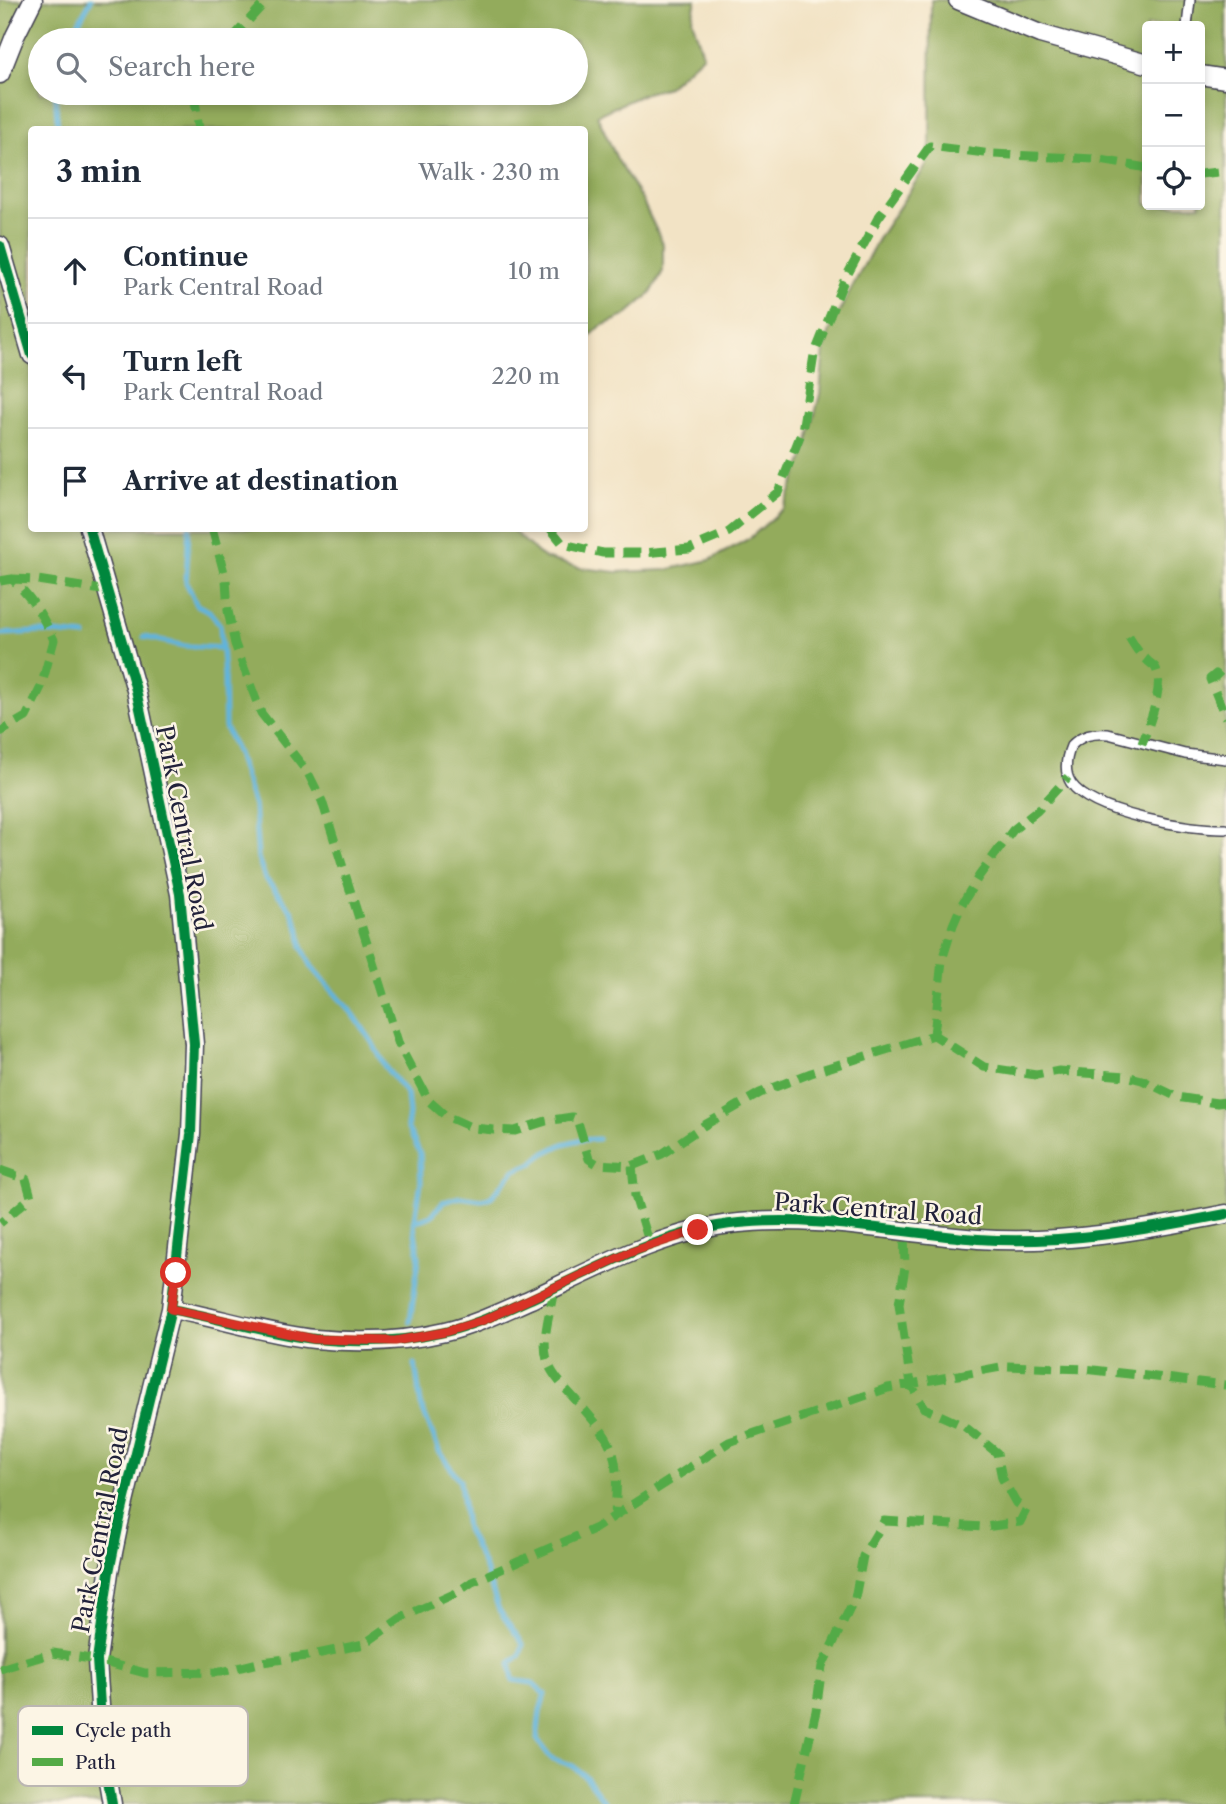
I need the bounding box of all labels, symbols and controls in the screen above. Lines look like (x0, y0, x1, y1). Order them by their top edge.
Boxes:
map controls (1142, 21, 1205, 210)
button: + (1142, 21, 1205, 84)
search box (28, 28, 588, 105)
icon: search (52, 48, 90, 86)
text: Search here (108, 51, 255, 83)
button: − (1142, 84, 1205, 147)
button: locate (1142, 147, 1205, 210)
text: 3 min (56, 153, 142, 190)
text: Walk · 230 m (418, 158, 560, 186)
text: Continue (123, 241, 248, 273)
icon: ahead (56, 252, 94, 290)
text: 10 m (508, 257, 560, 285)
text: Park Central Road (123, 273, 323, 301)
text: Turn left (123, 346, 242, 378)
icon: left (56, 357, 94, 395)
text: 220 m (491, 362, 560, 390)
text: Park Central Road (123, 378, 323, 406)
icon: arrive (56, 462, 94, 500)
text: Arrive at destination (123, 465, 398, 497)
street label: Park Central Road (150, 723, 218, 934)
street label: Park Central Road (773, 1187, 984, 1231)
route end (682, 1214, 713, 1245)
route start (160, 1257, 191, 1288)
street label: Park Central Road (66, 1424, 134, 1635)
legend (18, 1706, 248, 1786)
text: Cycle path (75, 1719, 171, 1742)
text: Path (75, 1751, 116, 1774)

